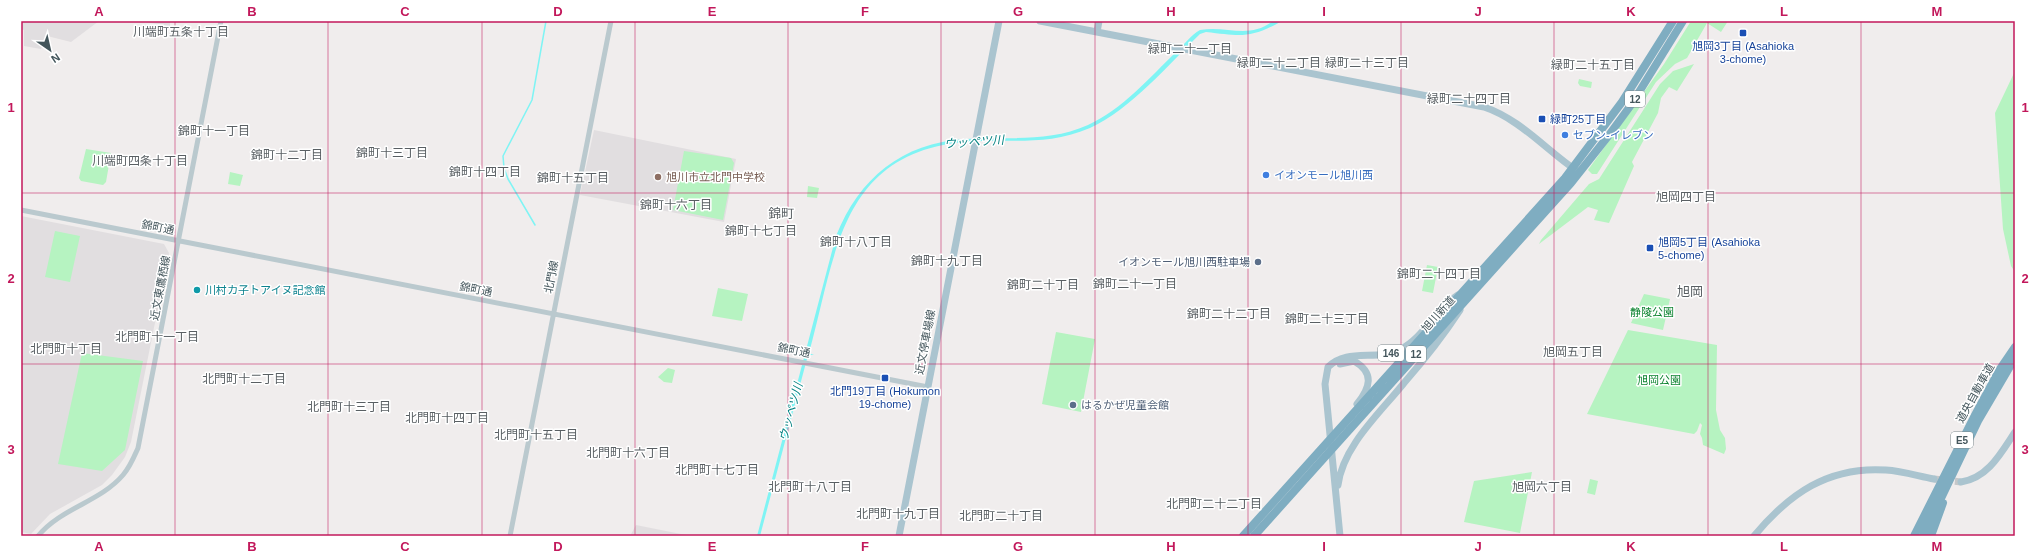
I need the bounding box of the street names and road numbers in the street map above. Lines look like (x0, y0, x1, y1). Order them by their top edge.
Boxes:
road number: 12 (1625, 91, 1645, 107)
street label: 錦町通 (141, 218, 175, 236)
street label: 近文東鷹栖線 (148, 254, 172, 322)
street label: 北門線 (542, 260, 560, 294)
street label: 錦町通 (459, 280, 493, 298)
street label: 旭川新道 (1419, 294, 1457, 334)
street label: 近文停車場線 (913, 308, 937, 376)
street label: 錦町通 (777, 341, 811, 359)
road number: 146 (1378, 345, 1404, 361)
road number: 12 (1406, 346, 1426, 362)
street label: 道央自動車道 (1954, 361, 1996, 425)
road number: E5 (1951, 432, 1973, 448)

